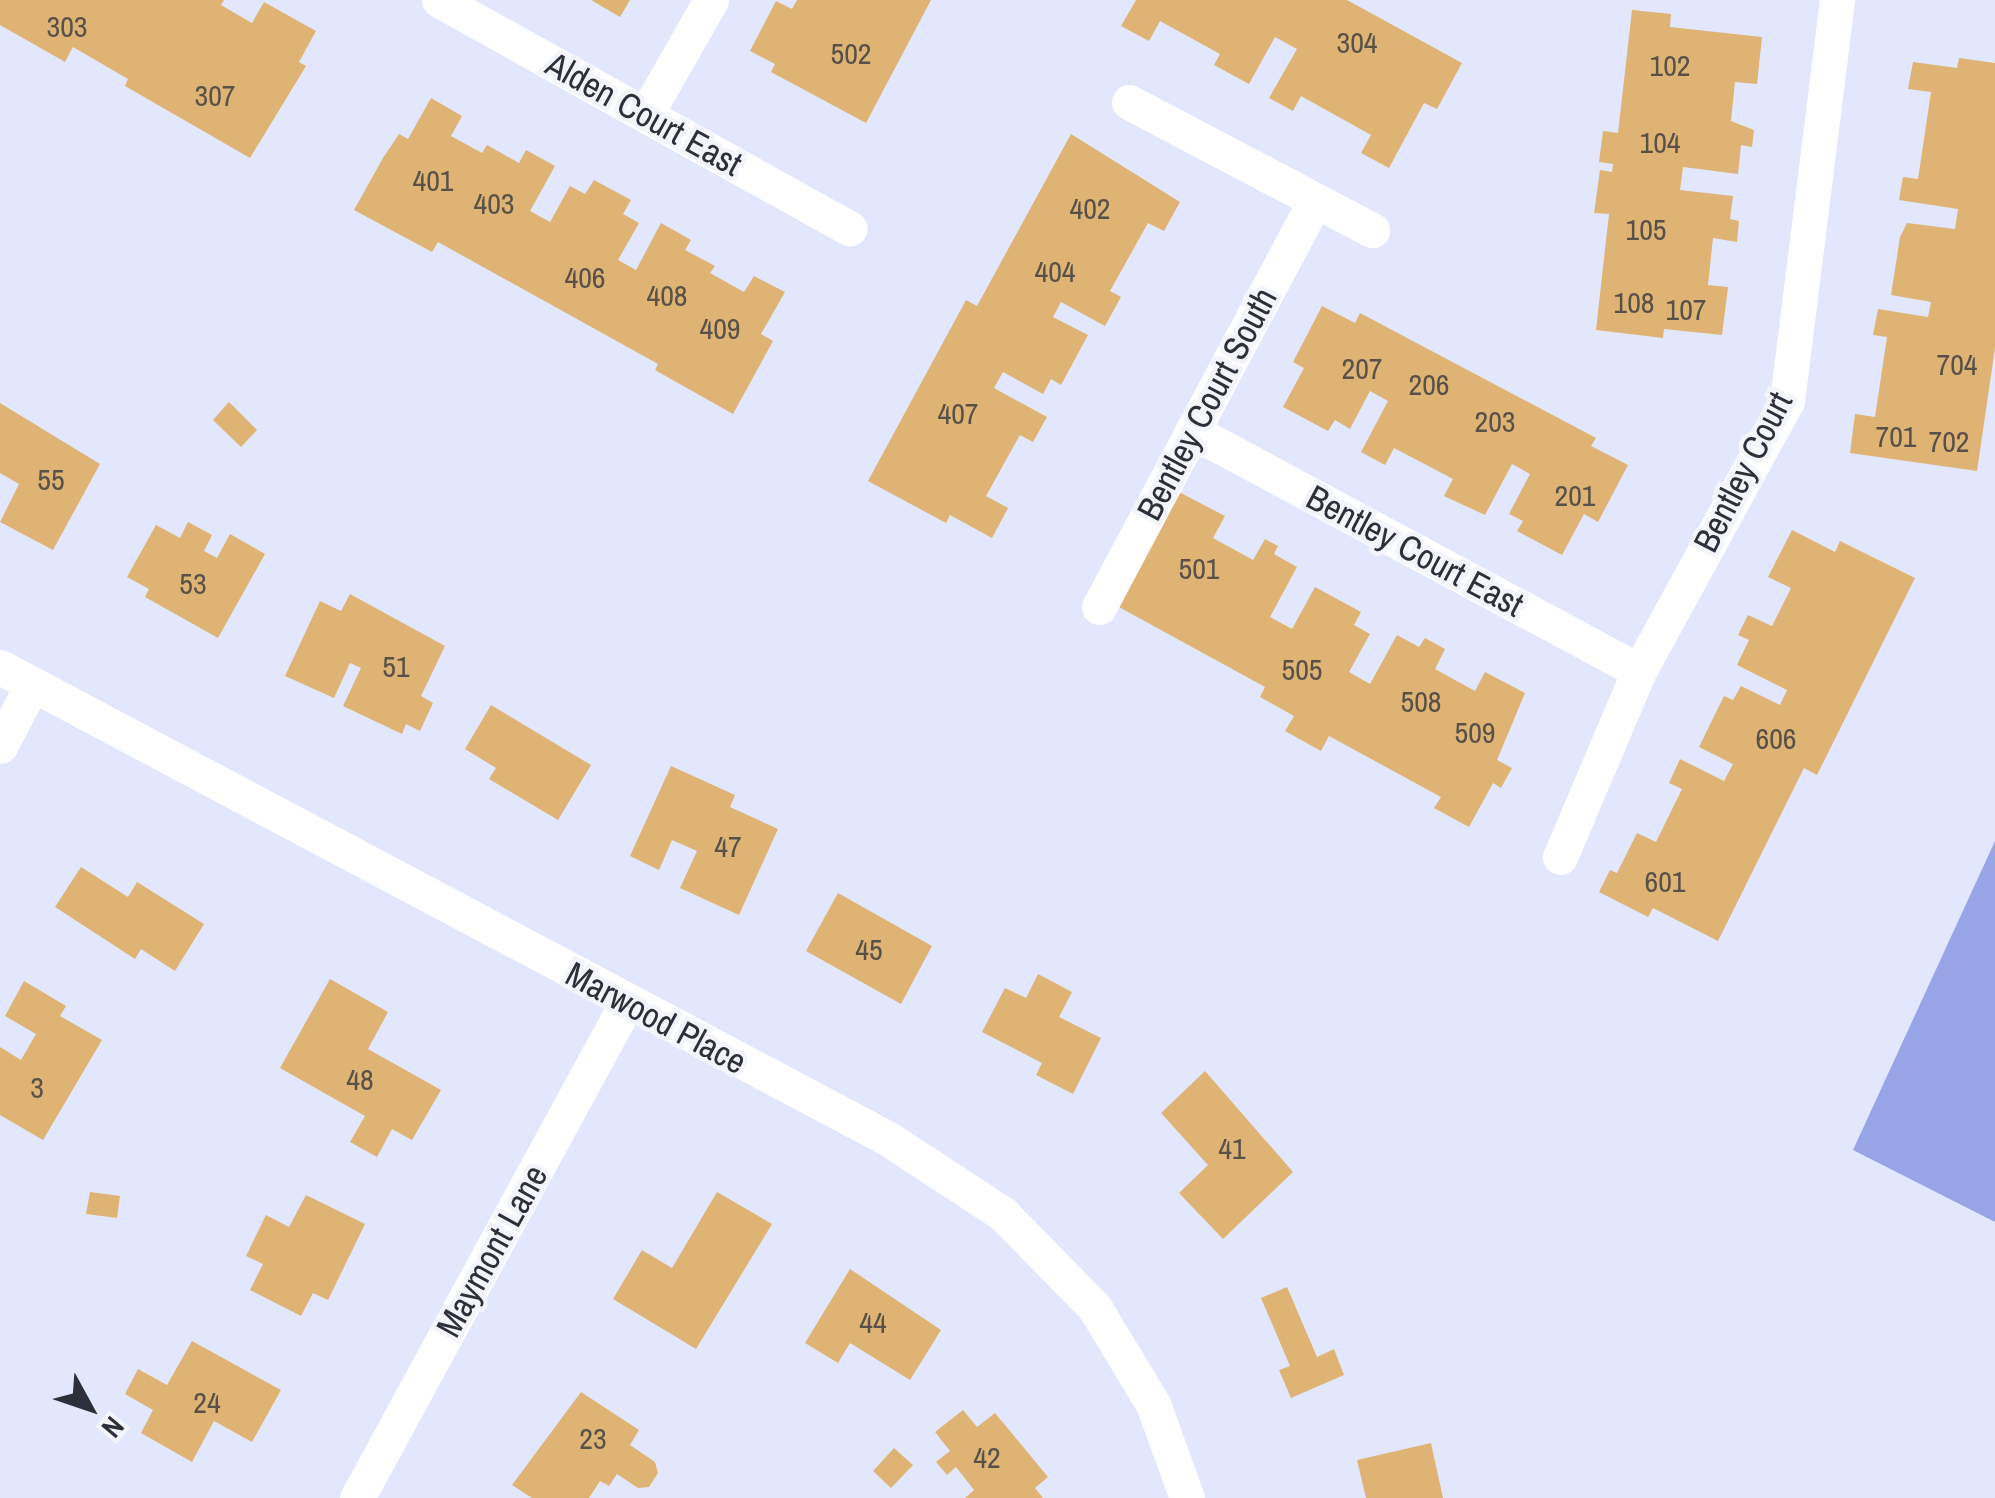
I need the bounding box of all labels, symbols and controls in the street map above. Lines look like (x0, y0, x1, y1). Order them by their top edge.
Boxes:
house number: 303 (46, 8, 88, 44)
house number: 304 (1336, 24, 1378, 60)
house number: 502 (830, 35, 872, 71)
street label: Alden Court East (539, 43, 749, 185)
house number: 102 (1649, 47, 1691, 83)
house number: 307 (194, 77, 236, 113)
house number: 104 (1639, 124, 1681, 160)
house number: 401 (412, 162, 454, 198)
house number: 403 (473, 185, 515, 221)
house number: 402 (1069, 190, 1111, 226)
house number: 105 (1625, 211, 1667, 247)
house number: 404 (1034, 253, 1076, 289)
house number: 406 (564, 259, 606, 295)
house number: 408 (646, 277, 688, 313)
street label: Bentley Court South (1128, 281, 1286, 527)
house number: 108 (1613, 284, 1655, 320)
house number: 107 (1665, 291, 1707, 327)
house number: 409 (699, 310, 741, 346)
house number: 704 (1936, 346, 1978, 382)
house number: 207 (1341, 350, 1383, 386)
house number: 206 (1408, 366, 1450, 402)
street label: Bentley Court (1685, 385, 1801, 559)
house number: 407 (937, 395, 979, 431)
house number: 203 (1474, 403, 1516, 439)
house number: 701 (1875, 418, 1917, 454)
house number: 702 (1928, 423, 1970, 459)
house number: 55 (37, 461, 65, 497)
street label: Bentley Court East (1299, 476, 1531, 626)
house number: 201 (1554, 477, 1596, 513)
house number: 501 (1178, 550, 1220, 586)
house number: 53 (179, 565, 207, 601)
house number: 51 (382, 648, 410, 684)
house number: 505 (1281, 651, 1323, 687)
house number: 508 (1400, 683, 1442, 719)
house number: 509 (1454, 714, 1496, 750)
house number: 606 (1755, 720, 1797, 756)
house number: 47 (714, 828, 742, 864)
house number: 601 (1644, 863, 1686, 899)
house number: 45 (855, 931, 883, 967)
street label: Marwood Place (559, 953, 753, 1083)
house number: 48 (346, 1061, 374, 1097)
house number: 3 (30, 1069, 44, 1105)
house number: 41 (1218, 1130, 1246, 1166)
street label: Maymont Lane (428, 1158, 556, 1344)
house number: 44 (859, 1304, 887, 1340)
north arrow (40, 1358, 140, 1458)
house number: 24 (193, 1384, 221, 1420)
text: N (93, 1409, 133, 1446)
house number: 23 (579, 1420, 607, 1456)
house number: 42 (973, 1439, 1001, 1475)

